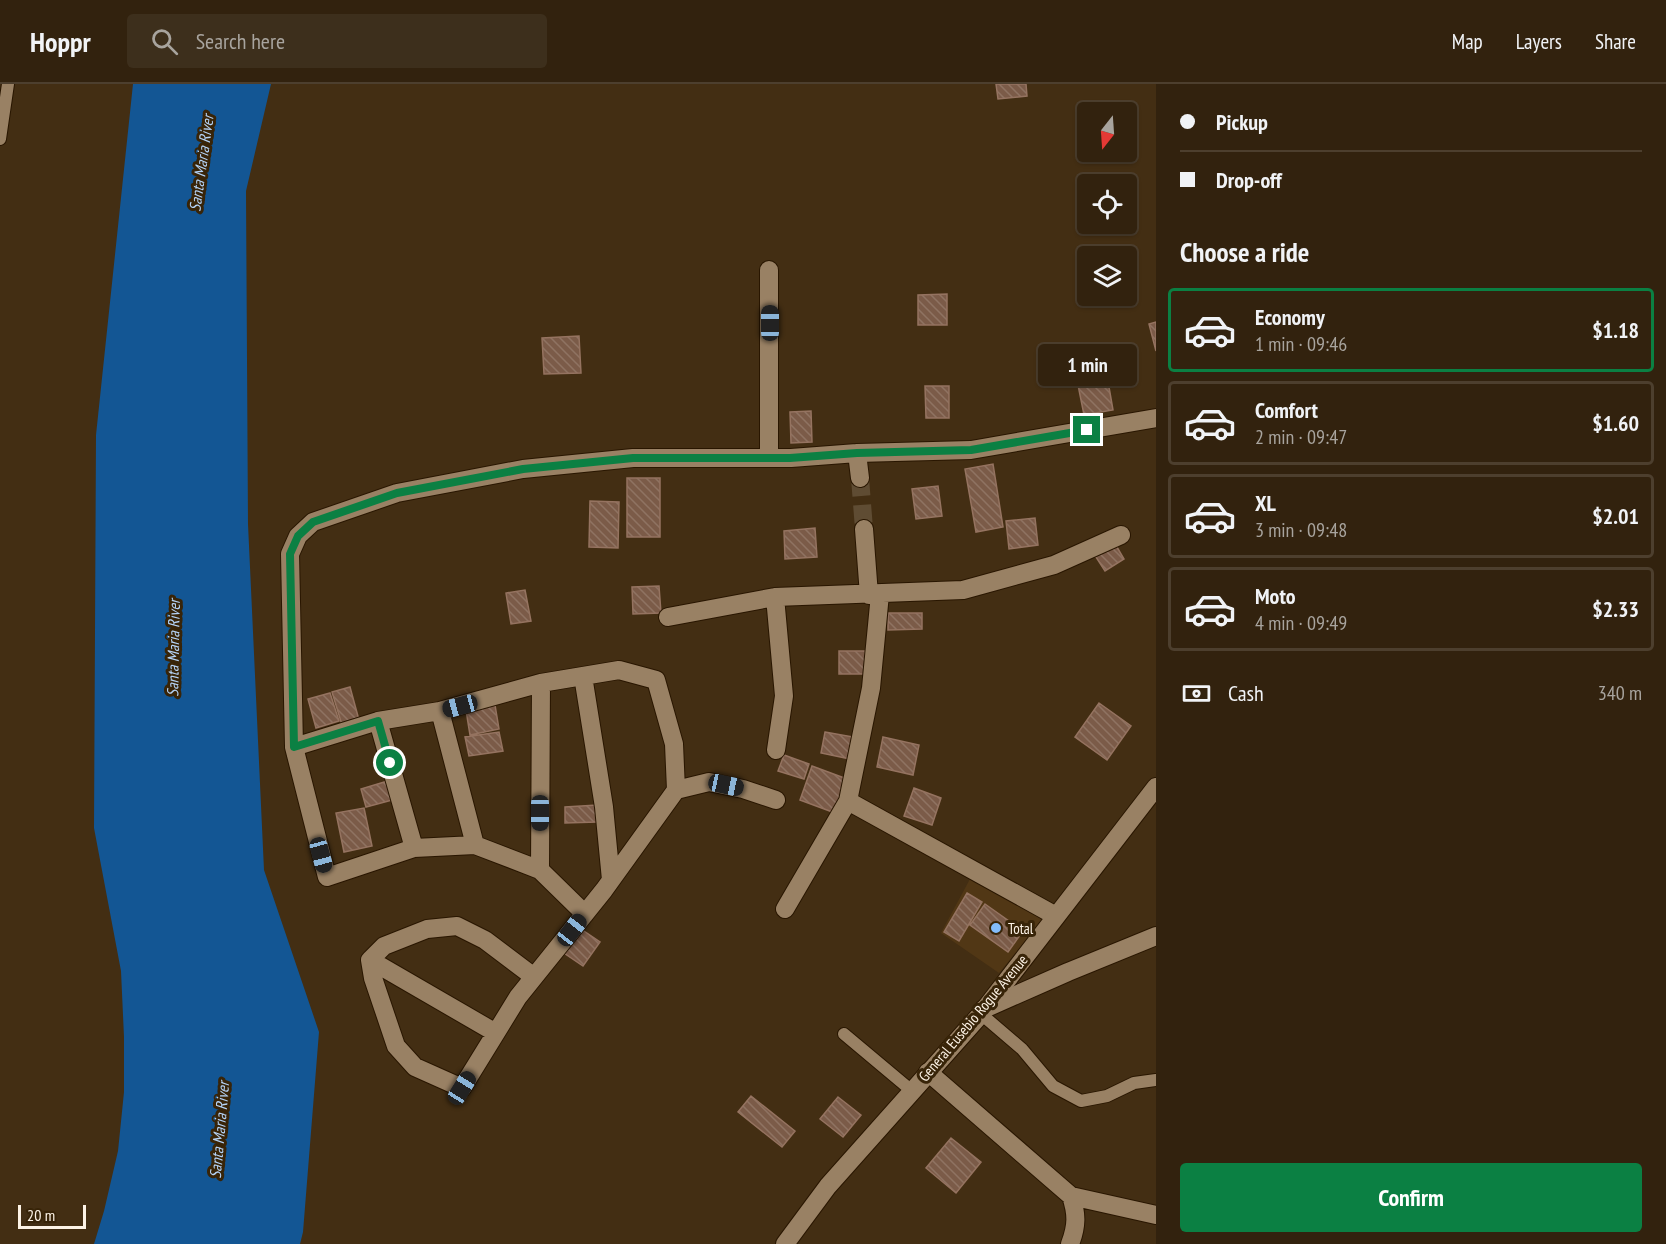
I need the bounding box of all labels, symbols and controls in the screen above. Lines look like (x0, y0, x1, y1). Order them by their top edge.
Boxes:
search box (127, 14, 547, 68)
text: Hoppr (30, 23, 91, 60)
icon: search (148, 25, 181, 58)
text: Search here (196, 27, 285, 55)
text: Map (1452, 28, 1483, 55)
text: Layers (1516, 28, 1562, 55)
text: Share (1595, 28, 1636, 55)
north arrow (1077, 102, 1137, 162)
map controls (1077, 102, 1137, 306)
text: Pickup (1216, 108, 1268, 136)
water label: Santa Maria River (184, 111, 218, 212)
text: Drop-off (1216, 166, 1282, 194)
button: locate (1077, 174, 1137, 234)
text: Choose a ride (1180, 235, 1309, 269)
button: layers (1077, 246, 1137, 306)
icon: car (1183, 303, 1237, 357)
text: Economy (1255, 303, 1325, 331)
car (761, 305, 779, 341)
text: $1.18 (1592, 316, 1639, 344)
text: 1 min · 09:46 (1255, 331, 1347, 357)
callout: 1 min (1038, 343, 1136, 385)
text: 1 min (1067, 352, 1108, 378)
icon: car (1183, 396, 1237, 450)
text: Comfort (1255, 396, 1318, 424)
text: $1.60 (1592, 409, 1639, 437)
route end (1073, 416, 1100, 443)
text: 2 min · 09:47 (1255, 424, 1347, 450)
icon: car (1183, 489, 1237, 543)
text: XL (1255, 489, 1276, 517)
text: $2.01 (1592, 502, 1639, 530)
text: 3 min · 09:48 (1255, 517, 1347, 543)
icon: car (1183, 582, 1237, 636)
text: Moto (1255, 582, 1296, 610)
text: $2.33 (1592, 595, 1639, 623)
water label: Santa Maria River (162, 597, 184, 697)
text: 4 min · 09:49 (1255, 610, 1347, 636)
icon: cash (1180, 677, 1213, 710)
text: Cash (1228, 679, 1264, 707)
text: 340 m (1598, 680, 1642, 706)
car (440, 693, 480, 719)
route start (376, 749, 403, 776)
car (707, 772, 745, 798)
car (531, 795, 549, 831)
car (308, 835, 334, 875)
car (554, 910, 590, 950)
place label: Total (1008, 919, 1034, 938)
marker: Total (989, 921, 1003, 935)
street label: General Eusebio Rogue Avenue (914, 951, 1032, 1085)
car (445, 1068, 479, 1108)
water label: Santa Maria River (205, 1078, 233, 1179)
button: Confirm (1180, 1163, 1642, 1232)
scale bar (18, 1202, 86, 1230)
text: 20 m (27, 1205, 55, 1225)

